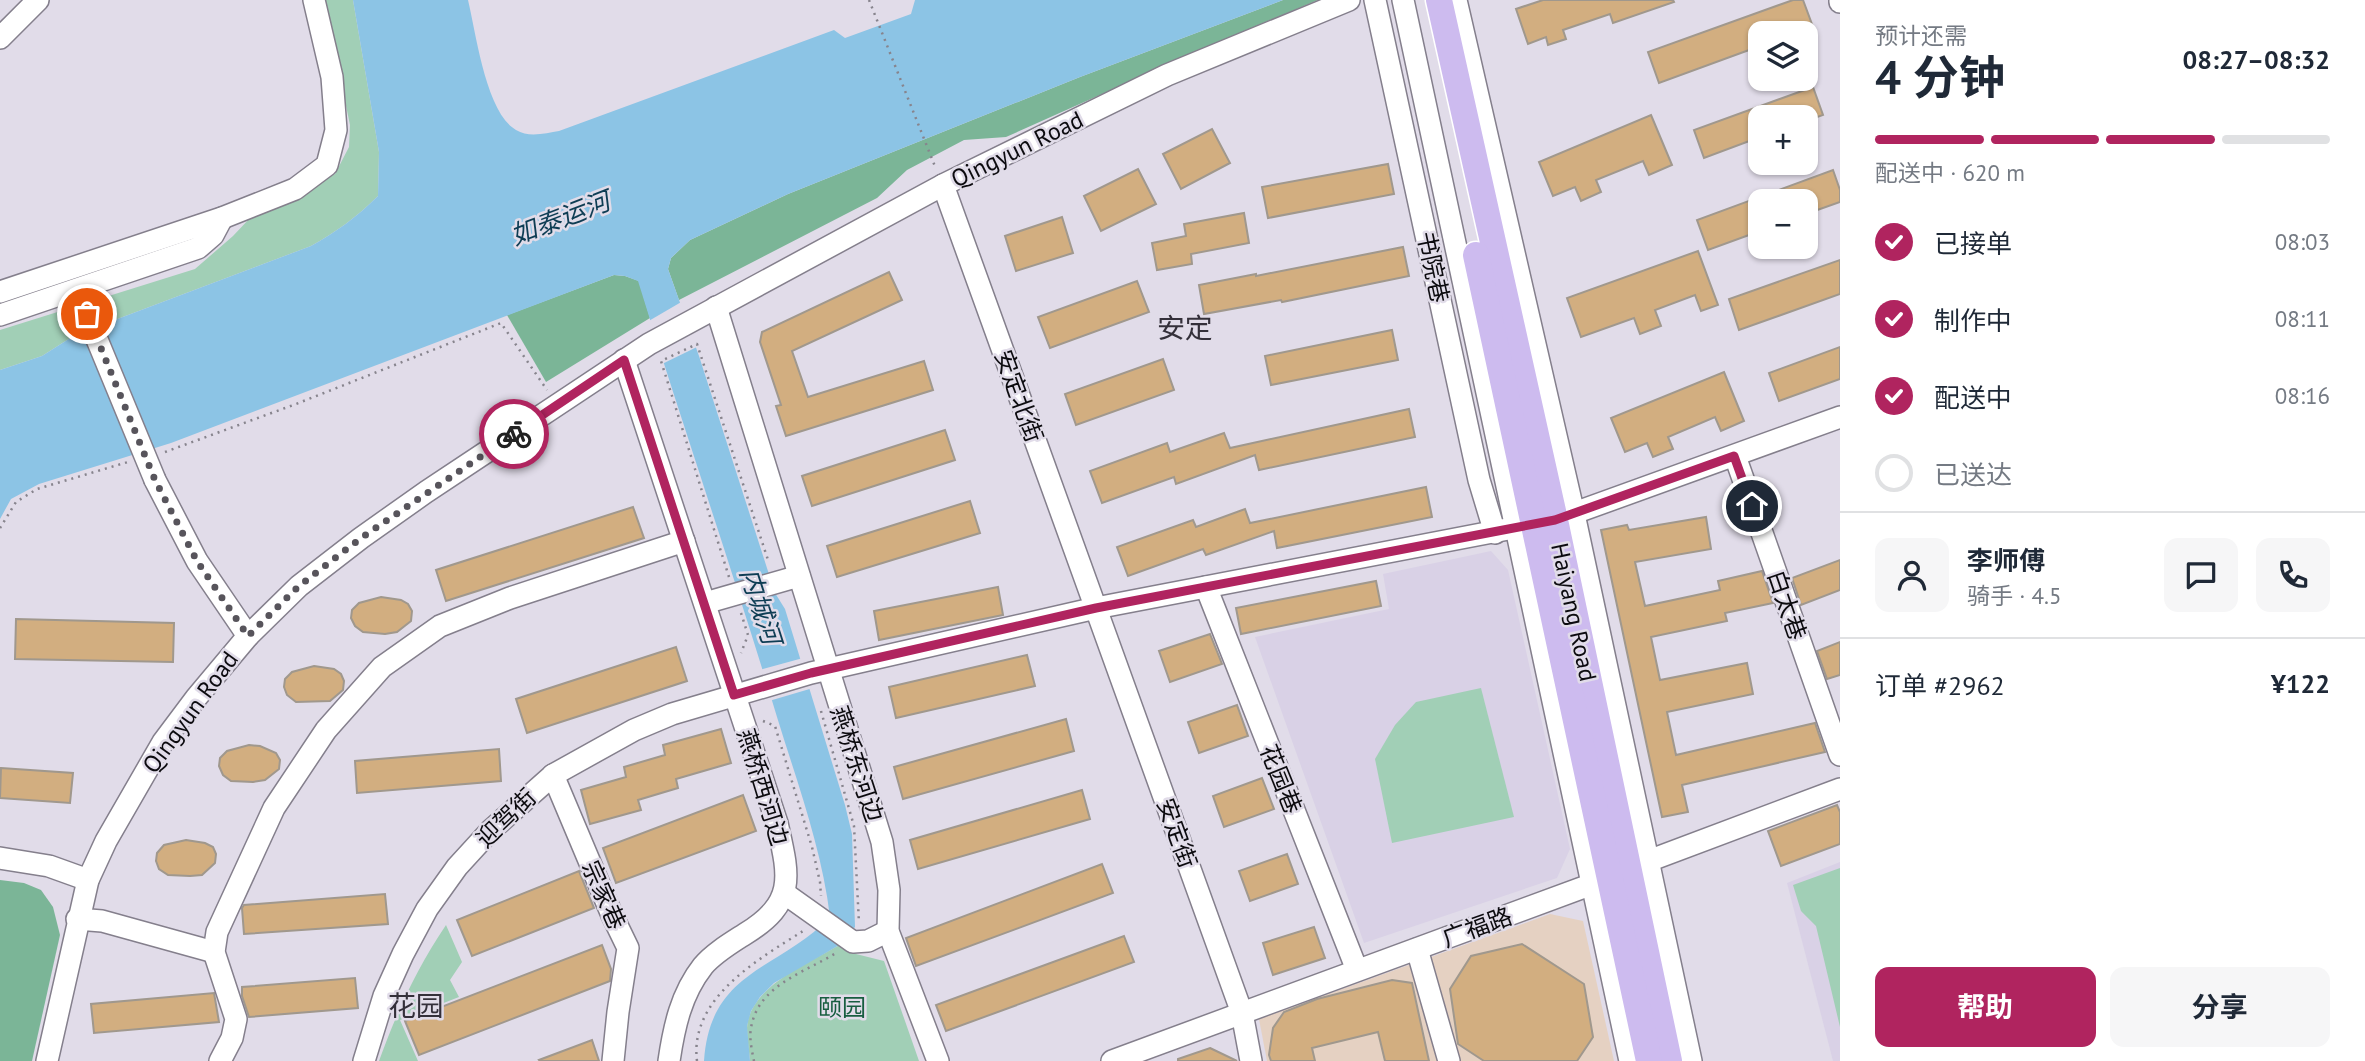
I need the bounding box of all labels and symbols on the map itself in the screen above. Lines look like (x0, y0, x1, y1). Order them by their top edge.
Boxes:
street label: Qingyun Road (946, 104, 1088, 194)
water label: 如泰运河 (506, 182, 619, 252)
street label: 书院巷 (1410, 229, 1456, 305)
pin (57, 284, 117, 344)
district label: 安定 (1157, 309, 1213, 346)
street label: 安定北街 (988, 346, 1050, 446)
courier (479, 399, 549, 469)
pin (1722, 476, 1782, 536)
street label: Haiyang Road (1544, 540, 1604, 684)
water label: 内城河 (733, 564, 790, 653)
street label: 白太巷 (1761, 566, 1813, 644)
street label: Qingyun Road (135, 645, 245, 779)
street label: 燕桥东河边 (824, 702, 890, 826)
street label: 燕桥西河边 (731, 725, 795, 849)
street label: 花园巷 (1253, 740, 1309, 818)
street label: 迎驾街 (469, 782, 543, 854)
street label: 安定街 (1150, 794, 1204, 872)
street label: 宗家巷 (575, 856, 633, 934)
street label: 广福路 (1438, 900, 1516, 954)
district label: 花园 (388, 987, 444, 1024)
park label: 颐园 (818, 992, 866, 1023)

